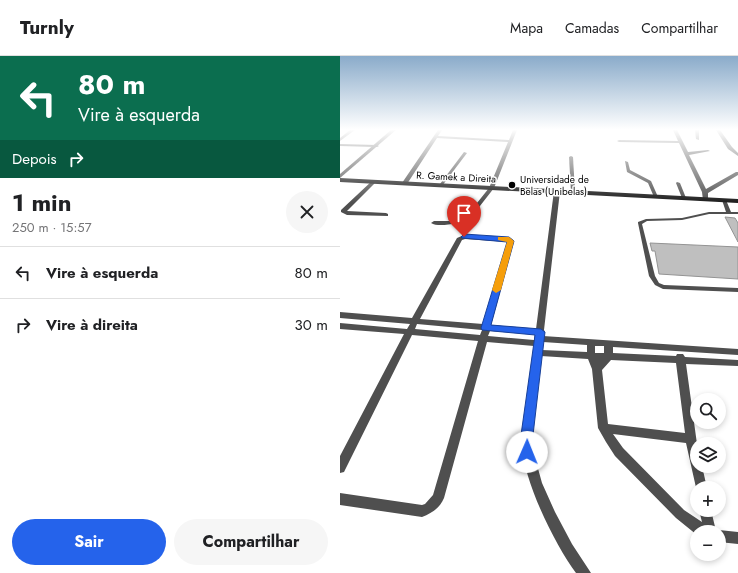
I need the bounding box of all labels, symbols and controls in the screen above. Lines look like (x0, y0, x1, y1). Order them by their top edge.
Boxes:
text: Turnly (20, 14, 74, 41)
text: Mapa (510, 18, 543, 38)
text: Camadas (565, 18, 619, 38)
text: Compartilhar (641, 18, 718, 38)
text: 80 m (78, 64, 145, 105)
icon: left (12, 72, 64, 124)
text: Vire à esquerda (78, 102, 200, 128)
text: Depois (12, 148, 57, 170)
icon: right (65, 148, 87, 170)
street label: R. Gamek a Direita (416, 167, 497, 187)
place label: Universidade de Belas (Unibelas) (520, 172, 589, 199)
marker: Universidade de Belas (Unibelas) (507, 180, 517, 190)
text: 1 min (12, 185, 72, 220)
button: close (286, 191, 328, 233)
pin (447, 196, 481, 237)
icon: arrive (453, 202, 475, 224)
text: 250 m · 15:57 (12, 218, 92, 237)
icon: left (12, 262, 34, 284)
text: Vire à esquerda (46, 262, 158, 284)
text: 80 m (295, 262, 328, 284)
icon: right (12, 314, 34, 336)
text: Vire à direita (46, 314, 138, 336)
text: 30 m (295, 314, 328, 336)
map controls (690, 393, 726, 561)
button: search (690, 393, 726, 429)
position arrow (506, 431, 548, 473)
button: layers (690, 437, 726, 473)
button: + (690, 481, 726, 517)
button: Sair (12, 519, 166, 565)
button: Compartilhar (174, 519, 328, 565)
button: − (690, 525, 726, 561)

